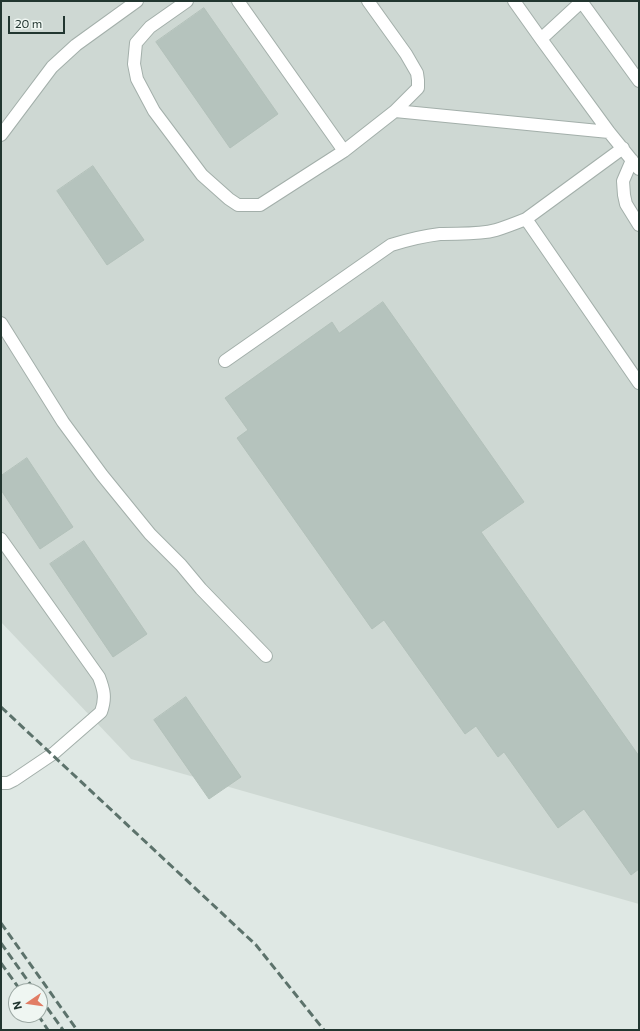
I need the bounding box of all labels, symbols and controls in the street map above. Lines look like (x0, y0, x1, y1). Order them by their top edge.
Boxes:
scale bar (10, 8, 67, 34)
text: 20 m (15, 16, 42, 30)
north arrow (8, 983, 48, 1023)
text: N (10, 1000, 24, 1011)

